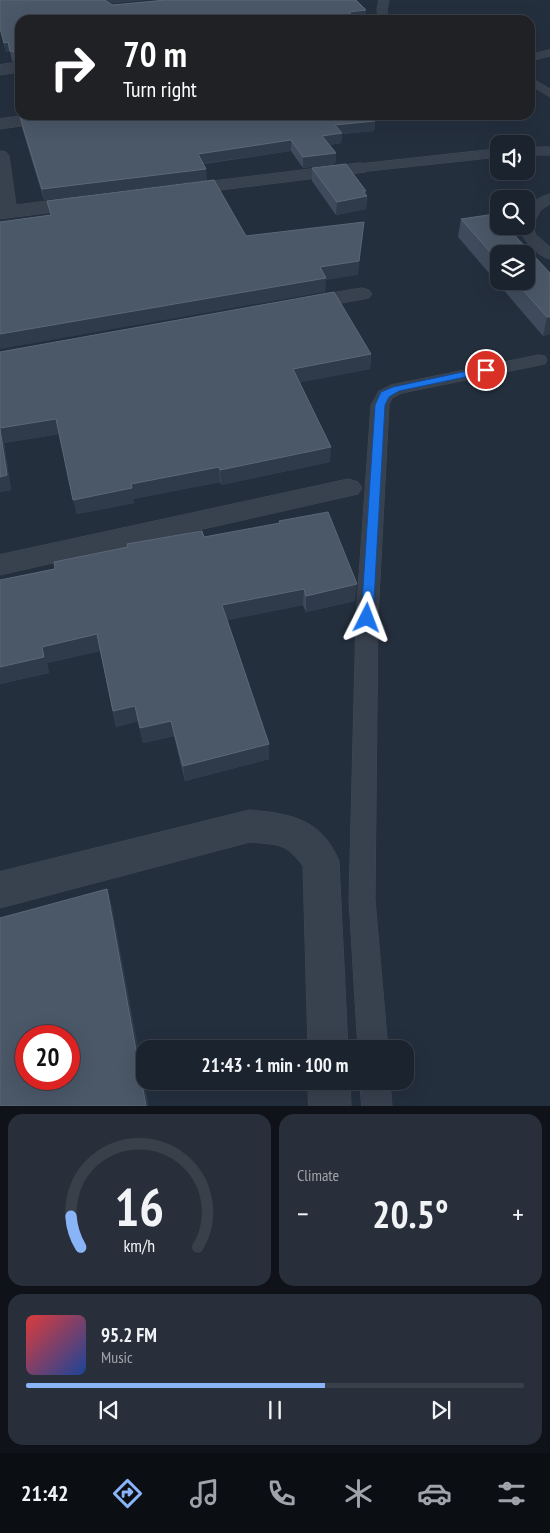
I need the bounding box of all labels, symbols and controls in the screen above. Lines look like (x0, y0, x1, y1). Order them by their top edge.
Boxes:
text: 70 m (123, 31, 187, 77)
icon: right (40, 35, 105, 100)
text: Turn right (123, 75, 197, 103)
map controls (490, 135, 535, 290)
button: sound (490, 135, 535, 180)
button: search (490, 190, 535, 235)
button: layers (490, 245, 535, 290)
pin (465, 349, 507, 391)
icon: arrive (472, 356, 500, 384)
position arrow (340, 591, 392, 643)
speed limit sign: 20 (15, 1025, 80, 1090)
text: 21:43 · 1 min · 100 m (202, 1053, 348, 1077)
text: Climate (297, 1165, 339, 1185)
text: 16 (115, 1173, 164, 1240)
text: 20.5° (372, 1189, 449, 1238)
text: − (297, 1195, 309, 1232)
text: + (512, 1195, 524, 1232)
text: km/h (124, 1234, 155, 1257)
text: 95.2 FM (101, 1323, 157, 1347)
text: Music (101, 1347, 133, 1367)
icon: previous (95, 1396, 123, 1424)
icon: pause (261, 1396, 289, 1424)
icon: next (427, 1396, 455, 1424)
icon: directions (110, 1476, 145, 1511)
icon: music (187, 1476, 222, 1511)
icon: phone (264, 1476, 299, 1511)
icon: climate (341, 1476, 376, 1511)
icon: car (417, 1476, 452, 1511)
icon: filters (494, 1476, 529, 1511)
text: 21:42 (21, 1479, 68, 1507)

